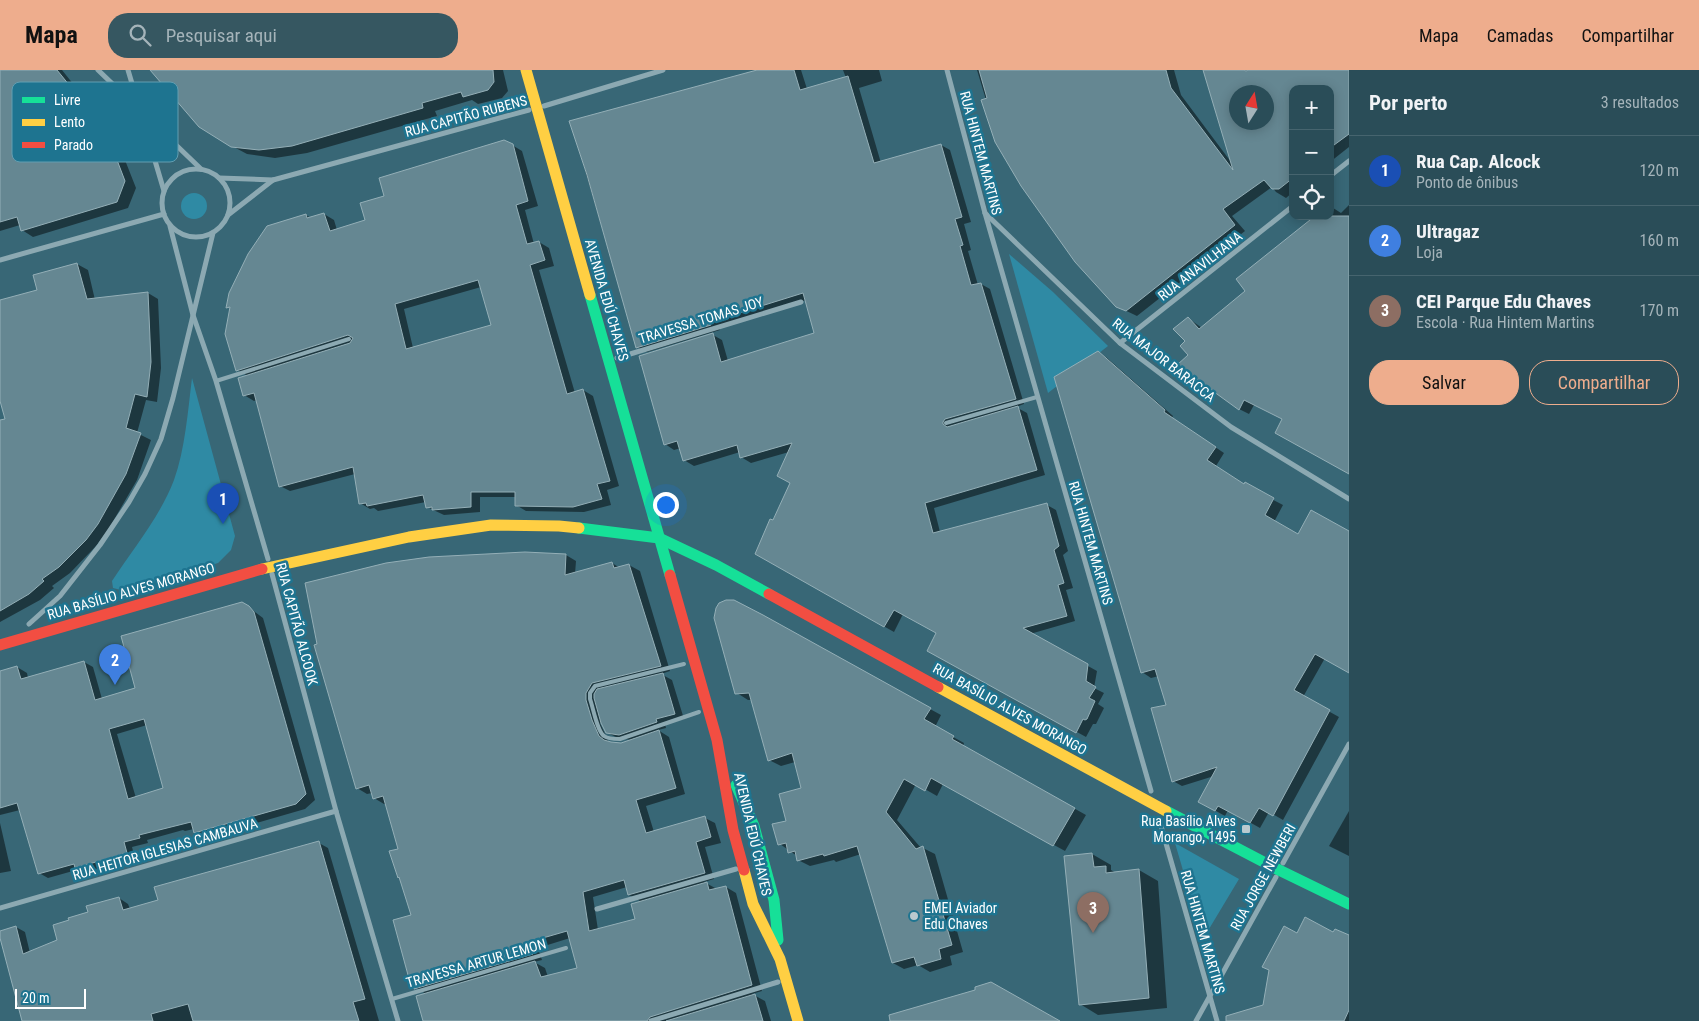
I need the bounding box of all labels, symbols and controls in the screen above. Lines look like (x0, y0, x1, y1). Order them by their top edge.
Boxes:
search box (108, 13, 458, 58)
text: Mapa (25, 21, 78, 49)
icon: search (126, 21, 154, 49)
text: Pesquisar aqui (166, 24, 277, 47)
text: Mapa (1419, 25, 1459, 46)
text: Camadas (1487, 25, 1553, 46)
text: Compartilhar (1581, 25, 1674, 46)
legend (12, 82, 178, 162)
north arrow (1229, 85, 1274, 130)
map controls (1289, 85, 1334, 220)
button: + (1289, 85, 1334, 130)
street label: RUA HINTEM MARTINS (957, 89, 1005, 217)
street label: RUA CAPITÃO RUBENS (403, 91, 529, 140)
text: Por perto (1369, 91, 1448, 115)
text: Livre (54, 92, 81, 108)
text: 3 resultados (1601, 93, 1679, 112)
text: Lento (54, 114, 85, 130)
button: − (1289, 130, 1334, 175)
text: Parado (54, 137, 93, 153)
text: Rua Cap. Alcock (1416, 150, 1540, 173)
text: 1 (1381, 161, 1389, 180)
text: 120 m (1640, 161, 1679, 180)
text: Ponto de ônibus (1416, 173, 1518, 192)
button: locate (1289, 175, 1334, 220)
text: Ultragaz (1416, 220, 1480, 243)
street label: RUA ANAVILHANA (1155, 228, 1245, 304)
text: 2 (1381, 231, 1389, 250)
text: 160 m (1640, 231, 1679, 250)
street label: AVENIDA EDÚ CHAVES (582, 237, 633, 363)
text: Loja (1416, 243, 1443, 262)
text: CEI Parque Edu Chaves (1416, 290, 1591, 313)
street label: TRAVESSA TOMAS JOY (637, 293, 766, 347)
text: 3 (1381, 301, 1389, 320)
text: 170 m (1640, 301, 1679, 320)
text: Escola · Rua Hintem Martins (1416, 313, 1595, 332)
street label: RUA MAJOR BARACCA (1109, 315, 1219, 405)
button: Salvar (1369, 360, 1519, 405)
button: Compartilhar (1529, 360, 1679, 405)
street label: RUA HINTEM MARTINS (1066, 480, 1116, 606)
pin: 1 (207, 483, 239, 524)
your location (653, 492, 679, 518)
street label: RUA BASÍLIO ALVES MORANGO (45, 558, 217, 623)
street label: RUA CAPITÃO ALCOOK (273, 561, 322, 688)
pin: 2 (99, 644, 131, 685)
street label: RUA BASÍLIO ALVES MORANGO (930, 659, 1090, 758)
street label: AVENIDA EDÚ CHAVES (731, 771, 776, 897)
place label: Rua Basílio Alves Morango, 1495 (1141, 813, 1236, 845)
street label: RUA HEITOR IGLESIAS CAMBAUVA (71, 815, 259, 883)
street label: RUA JORGE NEWBERI (1227, 821, 1299, 933)
marker: Rua Basílio Alves Morango, 1495 (1240, 823, 1252, 835)
street label: RUA HINTEM MARTINS (1178, 869, 1228, 995)
pin: 3 (1077, 892, 1109, 933)
place label: EMEI Aviador Edu Chaves (924, 900, 997, 932)
marker: EMEI Aviador Edu Chaves (908, 910, 920, 922)
street label: TRAVESSA ARTUR LEMON (404, 935, 548, 991)
scale bar (15, 986, 86, 1009)
text: 20 m (22, 990, 50, 1006)

